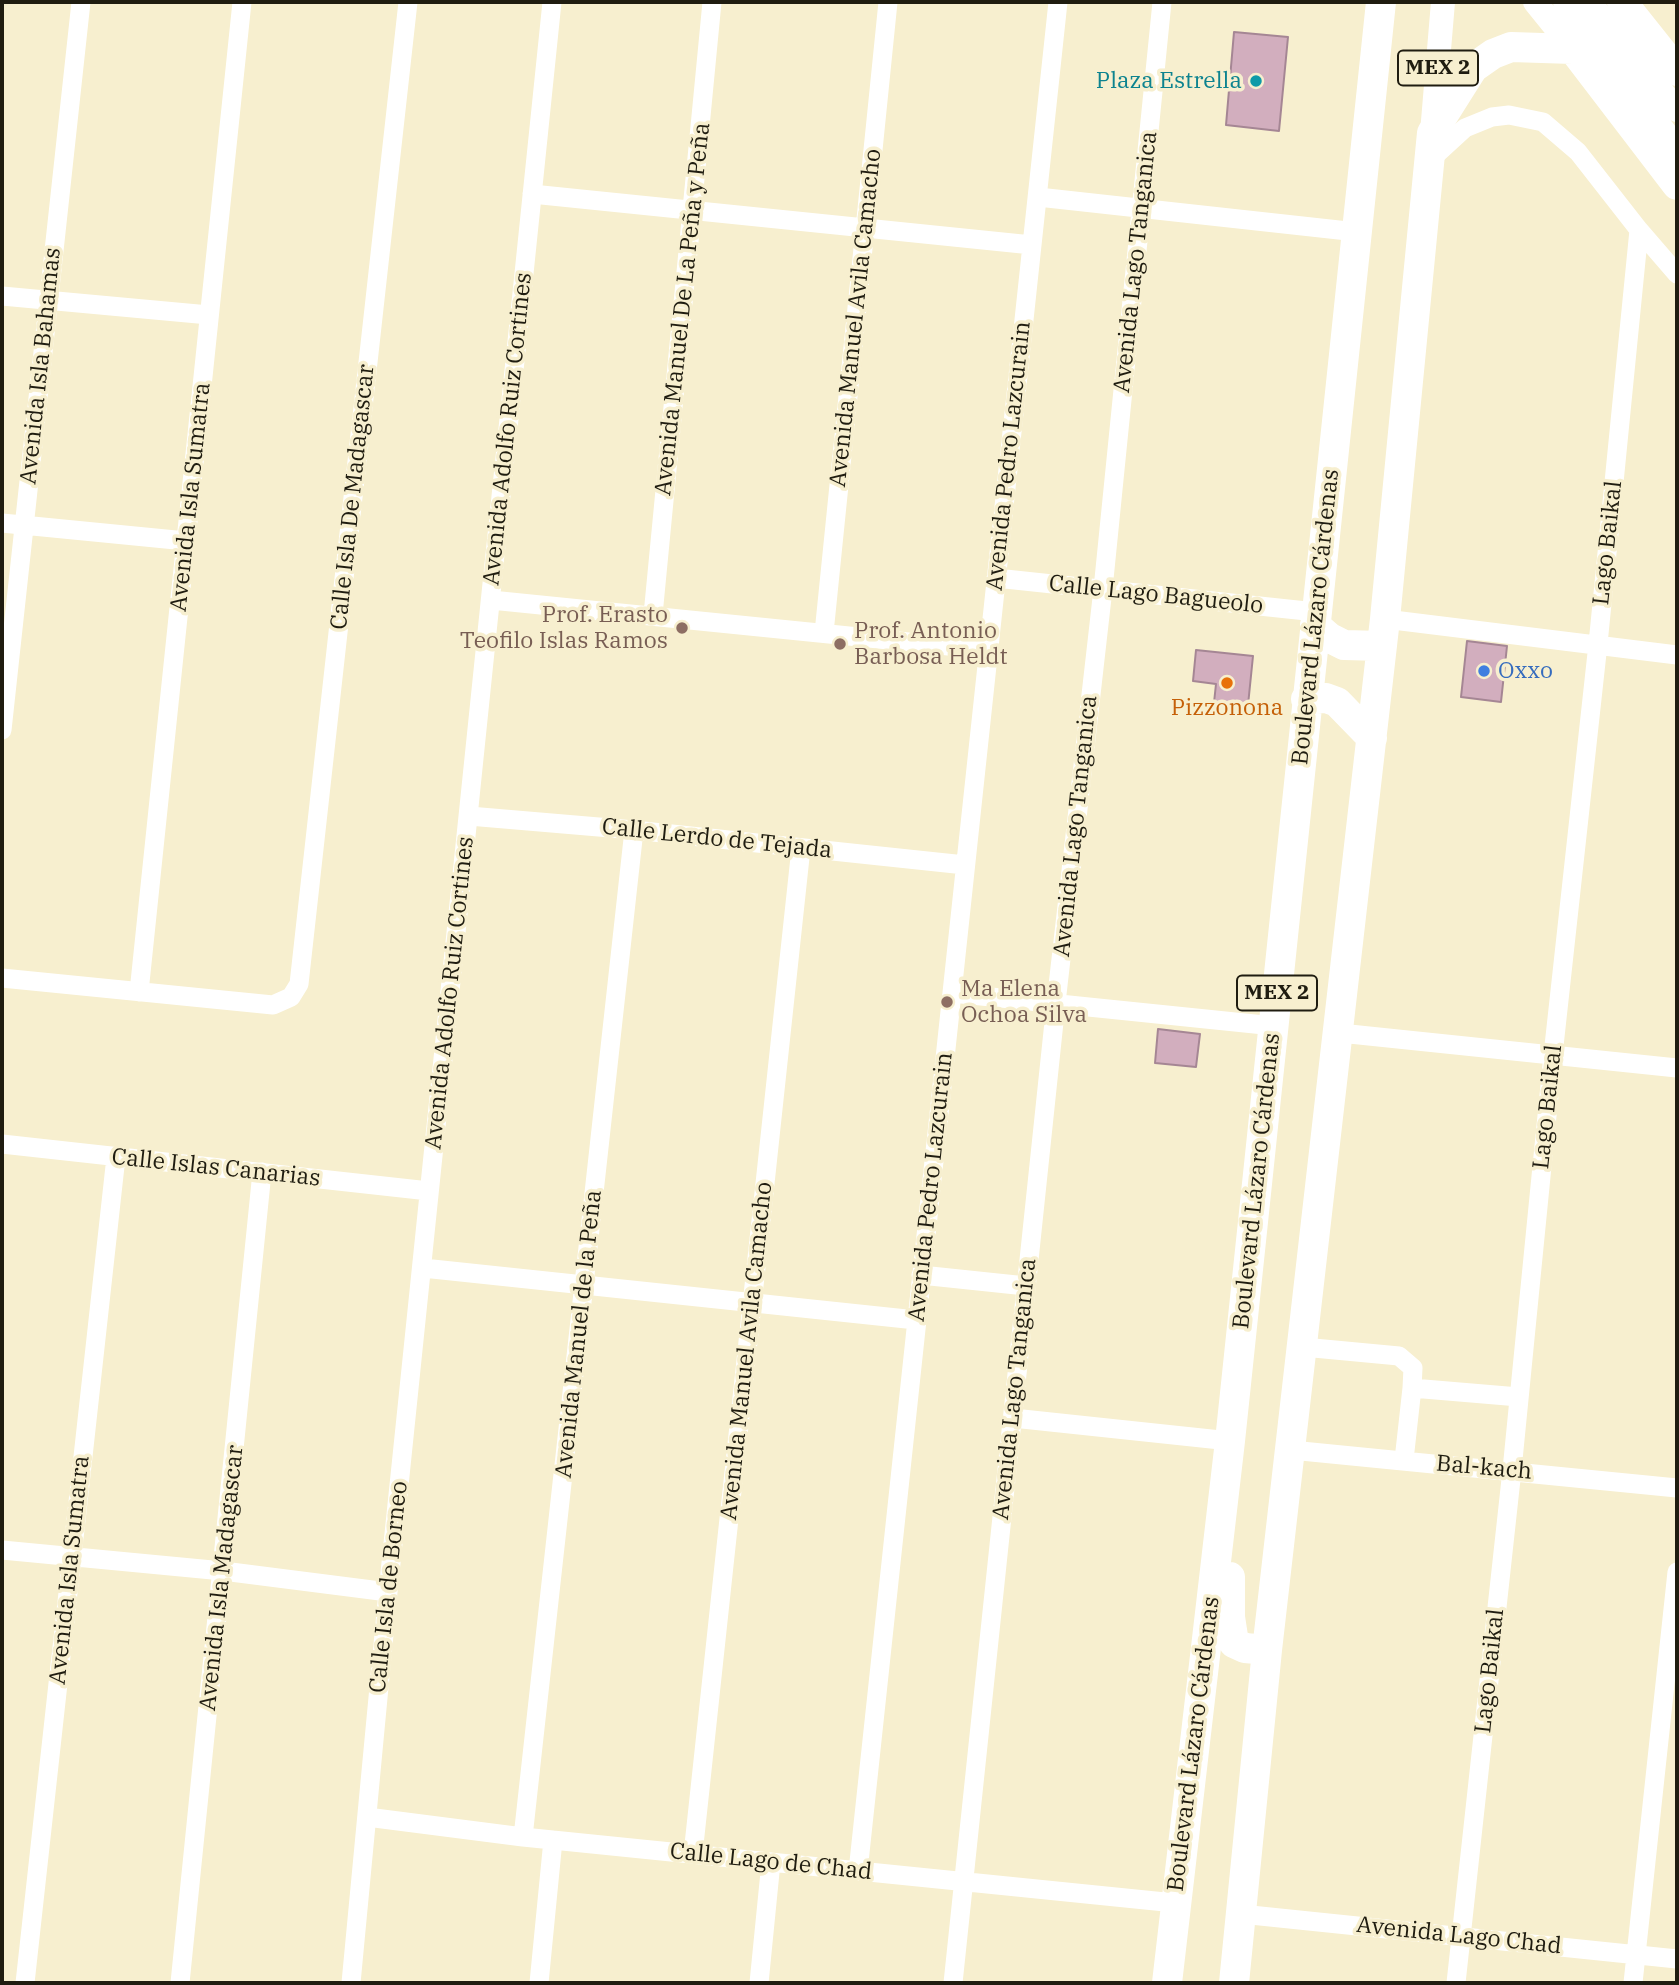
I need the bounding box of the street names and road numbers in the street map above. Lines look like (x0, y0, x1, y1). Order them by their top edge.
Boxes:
road number: MEX 2 (1398, 50, 1478, 86)
street label: Avenida Manuel De La Peña y Peña (650, 121, 716, 497)
street label: Avenida Lago Tanganica (1109, 130, 1163, 394)
street label: Avenida Manuel Avila Camacho (825, 148, 887, 488)
street label: Avenida Isla Bahamas (15, 246, 67, 486)
street label: Avenida Adolfo Ruiz Cortines (478, 271, 538, 587)
street label: Avenida Pedro Lazcurain (981, 320, 1037, 592)
street label: Calle Isla De Madagascar (325, 363, 381, 631)
street label: Avenida Isla Sumatra (165, 381, 217, 613)
street label: Boulevard Lázaro Cárdenas (1287, 468, 1345, 766)
street label: Lago Baikal (1588, 479, 1628, 607)
street label: Calle Lago Bagueolo (1048, 570, 1264, 620)
street label: Avenida Lago Tanganica (1049, 694, 1103, 958)
street label: Calle Lerdo de Tejada (601, 813, 833, 865)
street label: Avenida Adolfo Ruiz Cortines (420, 835, 480, 1151)
road number: MEX 2 (1237, 976, 1317, 1010)
street label: Boulevard Lázaro Cárdenas (1228, 1032, 1286, 1330)
street label: Lago Baikal (1528, 1043, 1568, 1171)
street label: Avenida Pedro Lazcurain (903, 1051, 959, 1323)
street label: Calle Islas Canarias (110, 1143, 322, 1193)
street label: Avenida Manuel Avila Camacho (716, 1181, 778, 1521)
street label: Avenida Manuel de la Peña (550, 1189, 608, 1479)
street label: Avenida Lago Tanganica (988, 1257, 1042, 1521)
street label: Avenida Isla Madagascar (194, 1444, 250, 1712)
street label: Bal-kach (1435, 1450, 1533, 1486)
street label: Avenida Isla Sumatra (44, 1454, 96, 1686)
street label: Calle Isla de Borneo (364, 1480, 414, 1694)
street label: Boulevard Lázaro Cárdenas (1162, 1595, 1226, 1893)
street label: Lago Baikal (1470, 1607, 1510, 1735)
street label: Calle Lago de Chad (669, 1838, 873, 1886)
street label: Avenida Lago Chad (1355, 1912, 1563, 1960)

